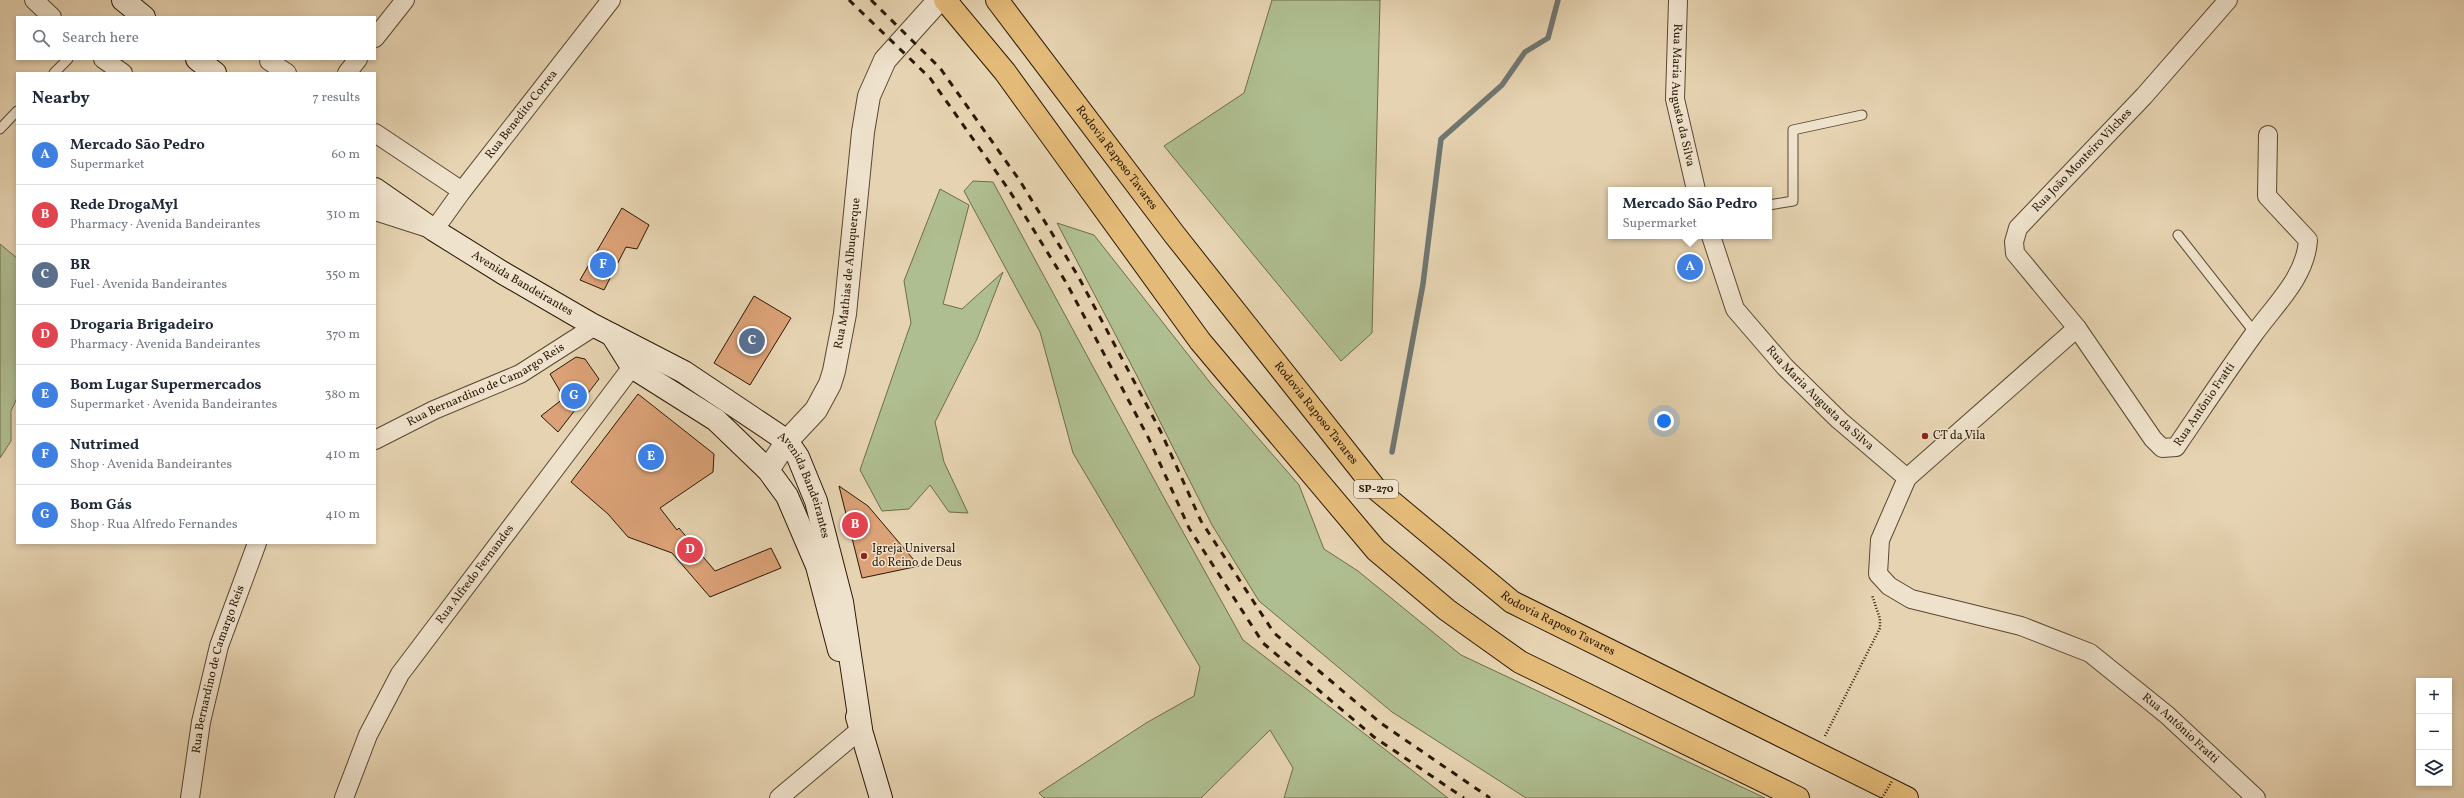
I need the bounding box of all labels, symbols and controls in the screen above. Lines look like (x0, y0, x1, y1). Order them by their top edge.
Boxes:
search box (16, 16, 376, 60)
street label: Rua Maria Augusta da Silva (1667, 23, 1698, 168)
icon: search (30, 27, 52, 49)
text: Search here (62, 28, 139, 49)
street label: Rua Benedito Correa (482, 67, 561, 162)
text: Nearby (32, 87, 90, 110)
text: 7 results (313, 89, 360, 107)
street label: Rodovia Raposo Tavares (1072, 102, 1161, 213)
street label: Rua João Monteiro Vilches (2029, 105, 2136, 216)
text: Mercado São Pedro (70, 135, 205, 156)
text: A (40, 146, 50, 164)
text: 60 m (332, 146, 360, 164)
text: Supermarket (70, 156, 145, 174)
popup (1608, 187, 1772, 239)
text: Mercado São Pedro (1623, 194, 1757, 215)
text: Rede DrogaMyl (70, 195, 178, 216)
street label: Rua Mathias de Albuquerque (830, 197, 864, 350)
text: B (41, 206, 49, 224)
text: 310 m (326, 206, 360, 224)
text: Supermarket (1623, 215, 1697, 233)
text: Pharmacy · Avenida Bandeirantes (70, 216, 260, 234)
street label: Avenida Bandeirantes (468, 247, 576, 320)
pin: F (590, 250, 616, 280)
pin: A (1677, 252, 1703, 282)
text: BR (70, 255, 91, 276)
text: C (41, 266, 49, 284)
text: 350 m (325, 266, 360, 284)
text: Fuel · Avenida Bandeirantes (70, 276, 227, 294)
text: Drogaria Brigadeiro (70, 315, 213, 336)
text: D (40, 326, 50, 344)
text: 370 m (326, 326, 360, 344)
pin: C (739, 326, 765, 356)
text: Pharmacy · Avenida Bandeirantes (70, 336, 260, 354)
street label: Rua Bernardino de Camargo Reis (404, 339, 568, 430)
street label: Rua Maria Augusta da Silva (1762, 342, 1877, 454)
street label: Rodovia Raposo Tavares (1270, 359, 1362, 468)
street label: Rua Antônio Fratti (2170, 359, 2239, 450)
text: Bom Lugar Supermercados (70, 375, 261, 396)
pin: G (561, 381, 587, 411)
text: E (41, 386, 49, 404)
text: 380 m (325, 386, 360, 404)
text: Supermarket · Avenida Bandeirantes (70, 396, 277, 414)
your location (1654, 411, 1674, 431)
place label: CT da Vila (1933, 428, 1986, 444)
street label: Avenida Bandeirantes (774, 429, 833, 540)
marker: CT da Vila (1920, 431, 1930, 441)
text: Nutrimed (70, 435, 139, 456)
pin: E (638, 442, 664, 472)
text: F (41, 446, 49, 464)
text: 410 m (325, 446, 360, 464)
text: Shop · Avenida Bandeirantes (70, 456, 232, 474)
road number: SP-270 (1354, 480, 1398, 498)
text: Bom Gás (70, 495, 132, 516)
text: G (40, 506, 50, 524)
text: 410 m (325, 506, 360, 524)
pin: B (842, 510, 868, 540)
text: Shop · Rua Alfredo Fernandes (70, 516, 238, 534)
street label: Rua Alfredo Fernandes (432, 522, 518, 627)
pin: D (677, 535, 703, 565)
place label: Igreja Universal do Reino de Deus (872, 541, 962, 571)
marker: Igreja Universal do Reino de Deus (859, 551, 869, 561)
street label: Rua Bernardino de Camargo Reis (189, 583, 249, 755)
street label: Rodovia Raposo Tavares (1497, 588, 1618, 660)
map controls (2416, 678, 2452, 786)
button: + (2416, 678, 2452, 714)
street label: Rua Antônio Fratti (2138, 690, 2222, 767)
button: − (2416, 714, 2452, 750)
button: layers (2416, 750, 2452, 786)

